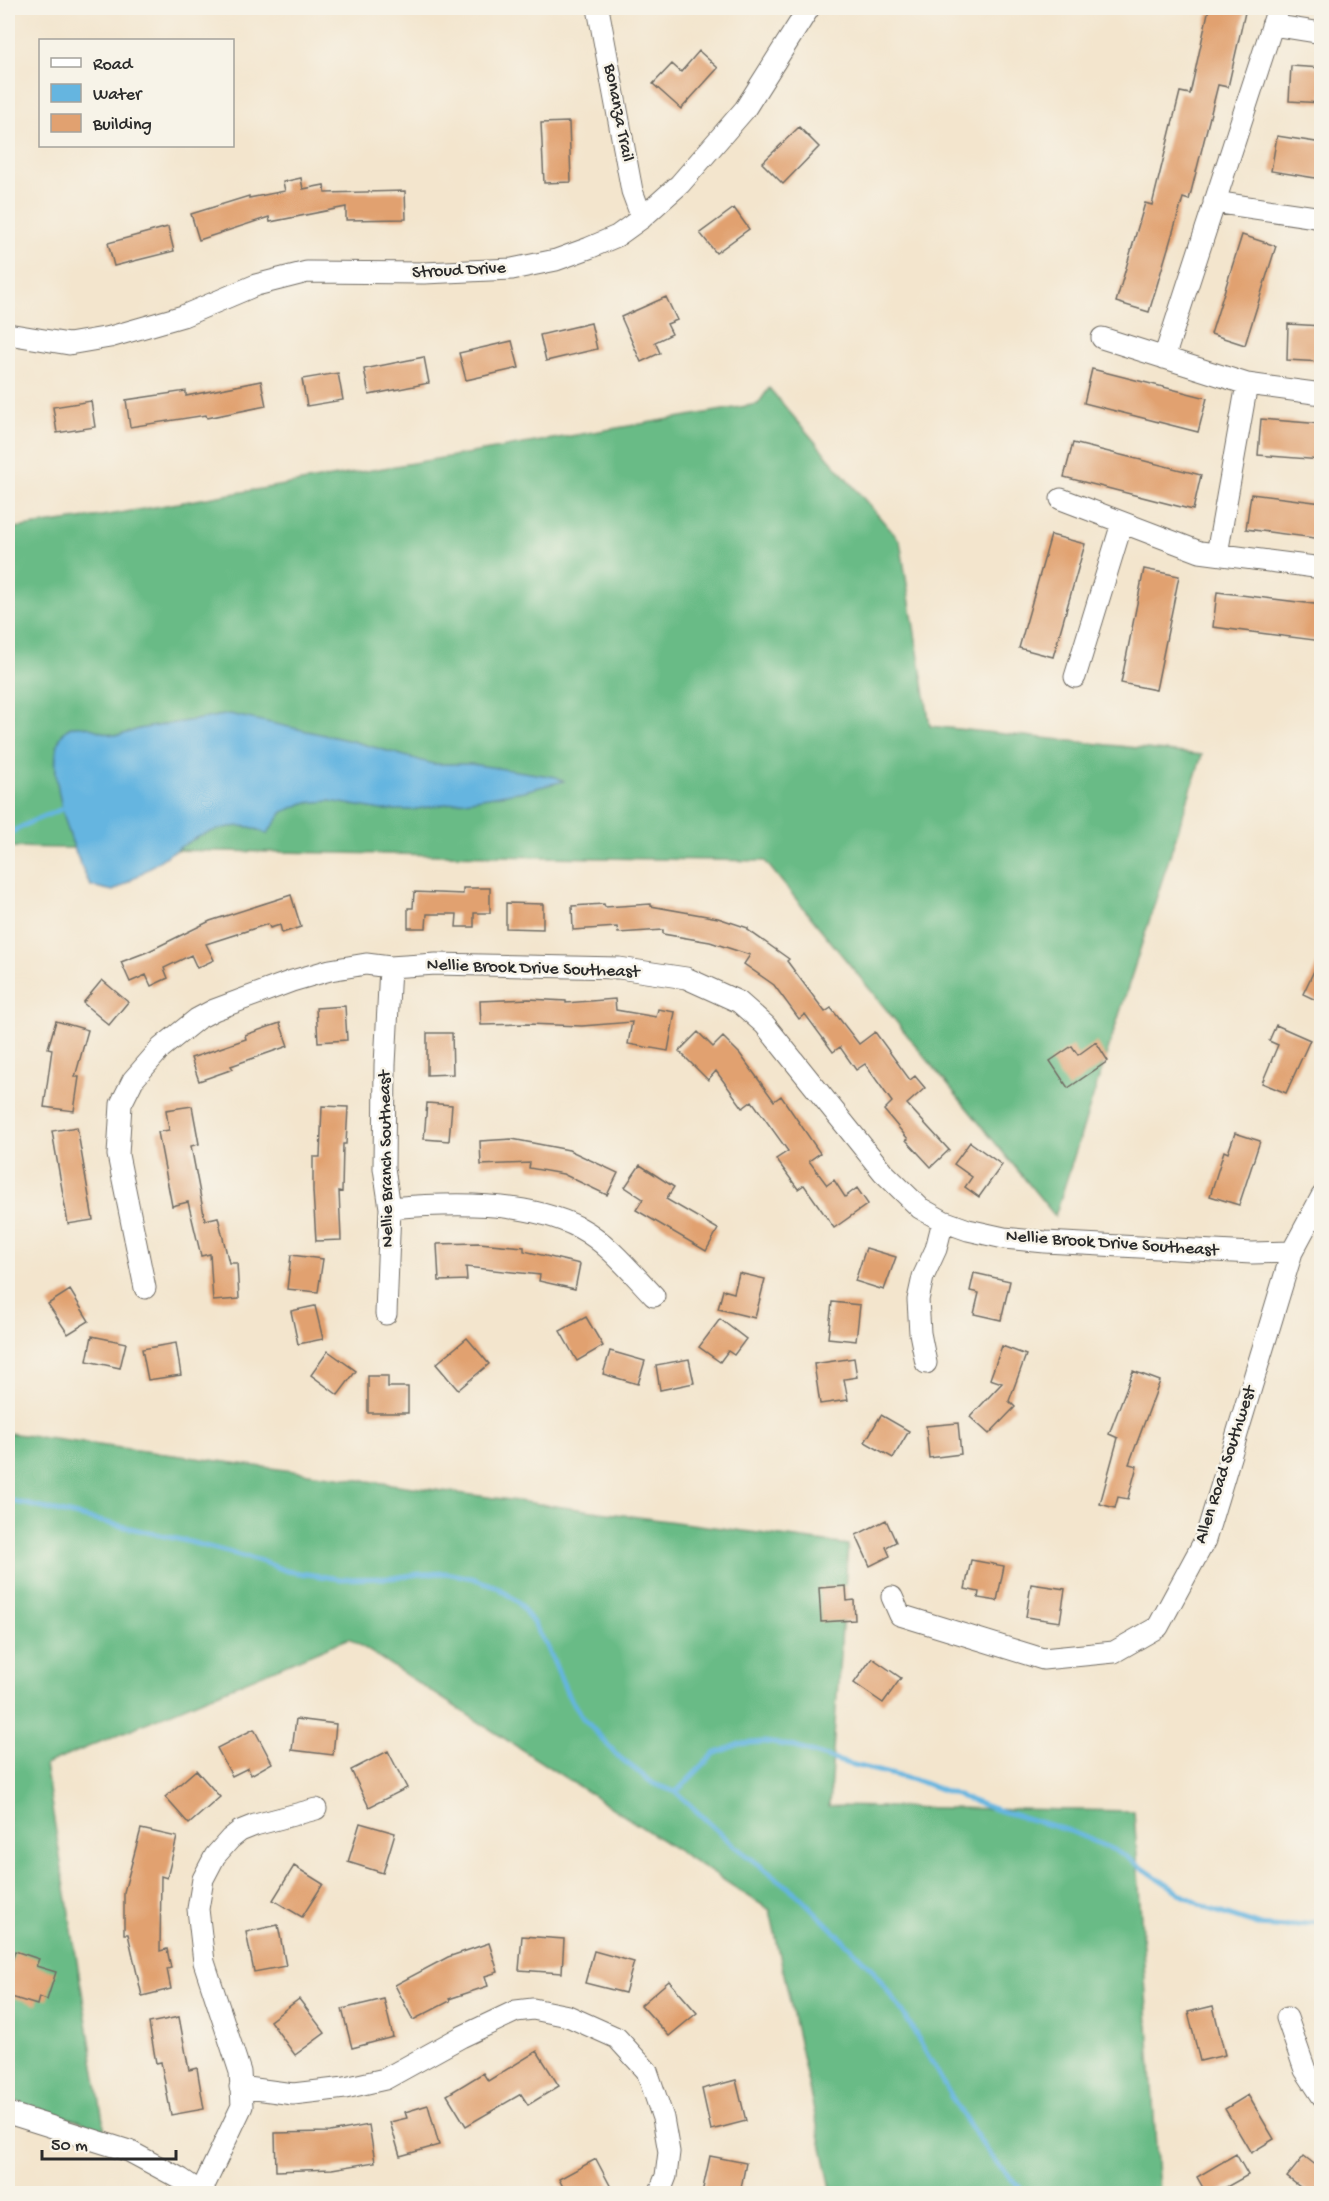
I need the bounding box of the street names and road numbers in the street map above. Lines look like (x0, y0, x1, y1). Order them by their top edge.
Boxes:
street label: Bonanza Trail (598, 61, 638, 164)
street label: Stroud Drive (412, 258, 507, 284)
street label: Nellie Brook Drive Southeast (426, 955, 641, 983)
street label: Nellie Branch Southeast (375, 1069, 399, 1248)
street label: Nellie Brook Drive Southeast (1005, 1226, 1221, 1262)
street label: Allen Road Southwest (1191, 1382, 1262, 1547)

